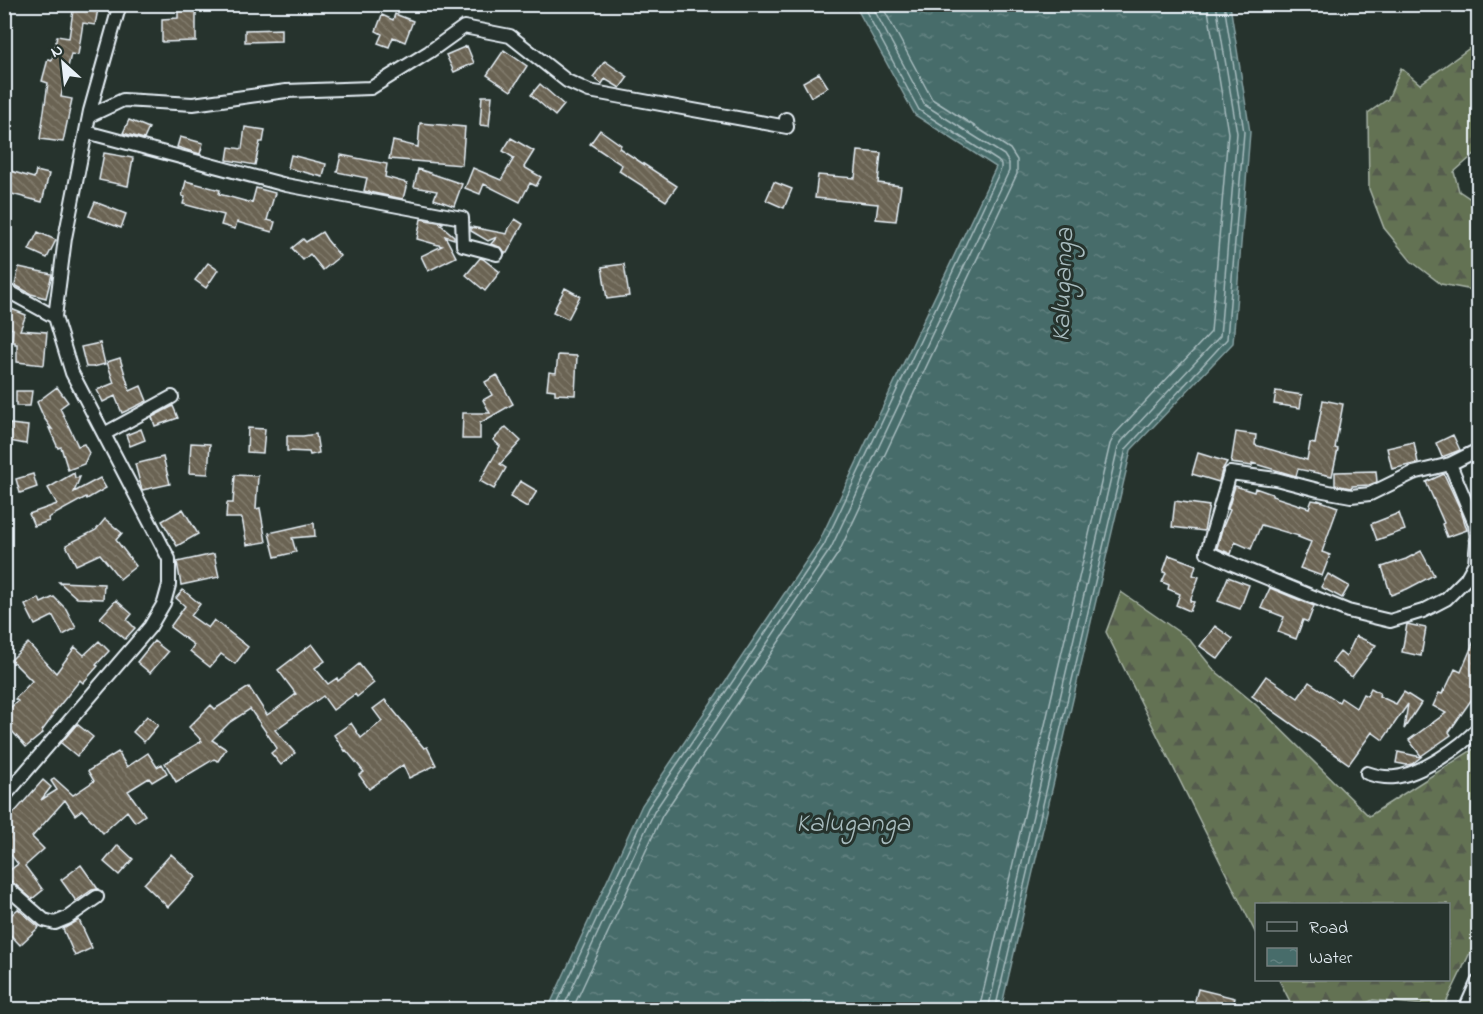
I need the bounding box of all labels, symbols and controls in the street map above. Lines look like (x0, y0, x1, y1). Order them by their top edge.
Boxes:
north arrow (33, 33, 93, 93)
text: N (47, 38, 68, 65)
water label: Kaluganga (1043, 227, 1086, 343)
water label: Kaluganga (796, 805, 911, 845)
legend (1255, 903, 1450, 981)
text: Road (1309, 916, 1348, 942)
text: Water (1309, 946, 1353, 972)

